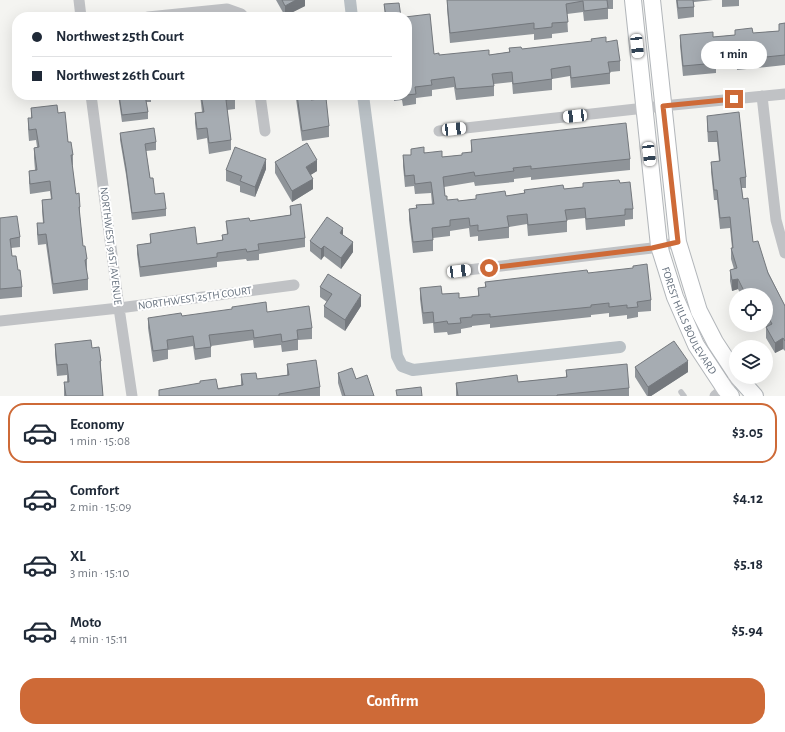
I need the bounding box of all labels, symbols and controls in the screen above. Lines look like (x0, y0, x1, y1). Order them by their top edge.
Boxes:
text: Northwest 25th Court (56, 29, 184, 44)
car (630, 33, 644, 59)
callout: 1 min (701, 41, 767, 69)
text: 1 min (720, 48, 748, 61)
text: Northwest 26th Court (56, 68, 185, 83)
route end (725, 90, 743, 108)
car (562, 109, 588, 123)
car (441, 122, 467, 136)
car (642, 141, 656, 167)
street label: NORTHWEST 91ST AVENUE (98, 186, 124, 306)
route start (480, 259, 498, 277)
car (446, 264, 472, 278)
street label: FOREST HILLS BOULEVARD (660, 265, 719, 376)
street label: NORTHWEST 25TH COURT (137, 284, 253, 311)
map controls (729, 288, 773, 384)
button: locate (729, 288, 773, 332)
button: layers (729, 340, 773, 384)
icon: car (22, 415, 58, 451)
text: Economy (70, 417, 124, 432)
text: $3.05 (732, 425, 763, 440)
text: 1 min · 15:08 (70, 435, 130, 448)
icon: car (22, 481, 58, 517)
text: Comfort (70, 483, 119, 498)
text: $4.12 (733, 491, 763, 506)
text: 2 min · 15:09 (70, 501, 131, 514)
icon: car (22, 547, 58, 583)
text: XL (70, 549, 86, 564)
text: $5.18 (734, 557, 763, 572)
text: 3 min · 15:10 (70, 567, 129, 580)
icon: car (22, 613, 58, 649)
text: Moto (70, 615, 102, 630)
text: $5.94 (732, 623, 763, 638)
text: 4 min · 15:11 (70, 633, 128, 646)
button: Confirm (20, 678, 765, 724)

